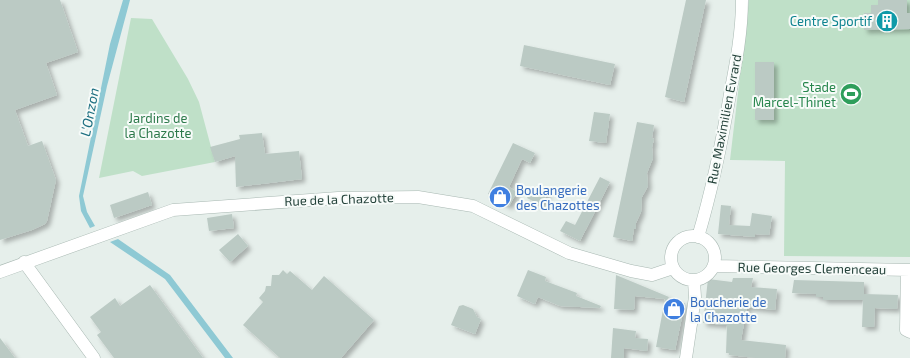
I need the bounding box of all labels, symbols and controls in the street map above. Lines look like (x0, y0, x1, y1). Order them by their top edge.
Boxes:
building icon: Centre Sportif (874, 8, 900, 34)
place label: Centre Sportif (790, 13, 873, 29)
street label: Rue Maximilien Evrard (704, 53, 744, 185)
place label: Stade Marcel-Thinet (753, 79, 836, 110)
sports icon: Stade Marcel-Thinet (838, 81, 864, 107)
water label: L'Onzon (76, 86, 102, 138)
park label: Jardins de la Chazotte (125, 110, 191, 141)
place label: Boulangerie des Chazottes (516, 182, 600, 213)
shop icon: Boulangerie des Chazottes (487, 184, 513, 210)
street label: Rue de la Chazotte (284, 189, 394, 209)
street label: Rue Georges Clemenceau (738, 259, 886, 277)
place label: Boucherie de la Chazotte (690, 294, 767, 325)
shop icon: Boucherie de la Chazotte (661, 296, 687, 322)

